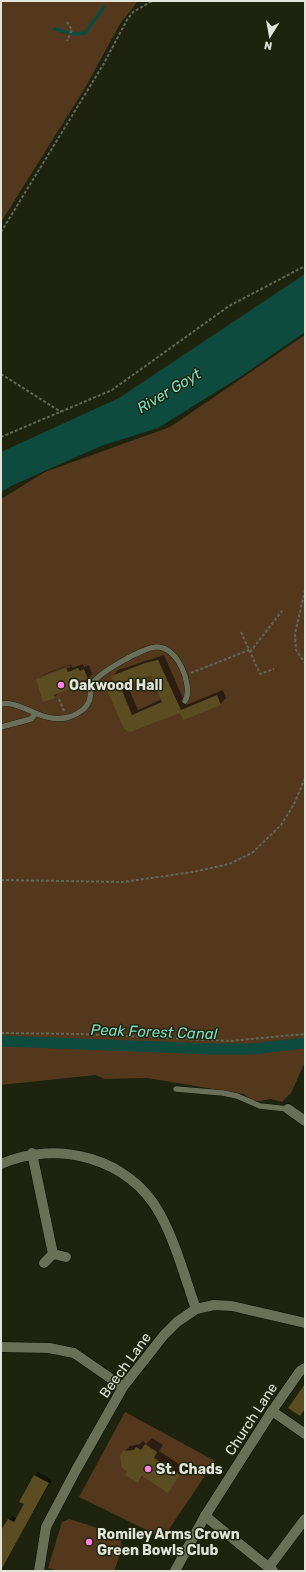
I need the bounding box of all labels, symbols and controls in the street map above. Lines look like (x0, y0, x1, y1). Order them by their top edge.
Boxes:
north arrow (250, 16, 290, 56)
text: N (263, 38, 273, 52)
water label: River Goyt (134, 365, 204, 417)
place label: Oakwood Hall (69, 677, 163, 694)
marker: Oakwood Hall (56, 680, 66, 690)
water label: Peak Forest Canal (90, 1021, 218, 1043)
street label: Beech Lane (96, 1329, 155, 1401)
street label: Church Lane (222, 1380, 281, 1459)
place label: St. Chads (156, 1461, 223, 1478)
marker: St. Chads (143, 1464, 153, 1474)
place label: Romiley Arms Crown Green Bowls Club (97, 1526, 240, 1559)
marker: Romiley Arms Crown Green Bowls Club (84, 1537, 94, 1547)

